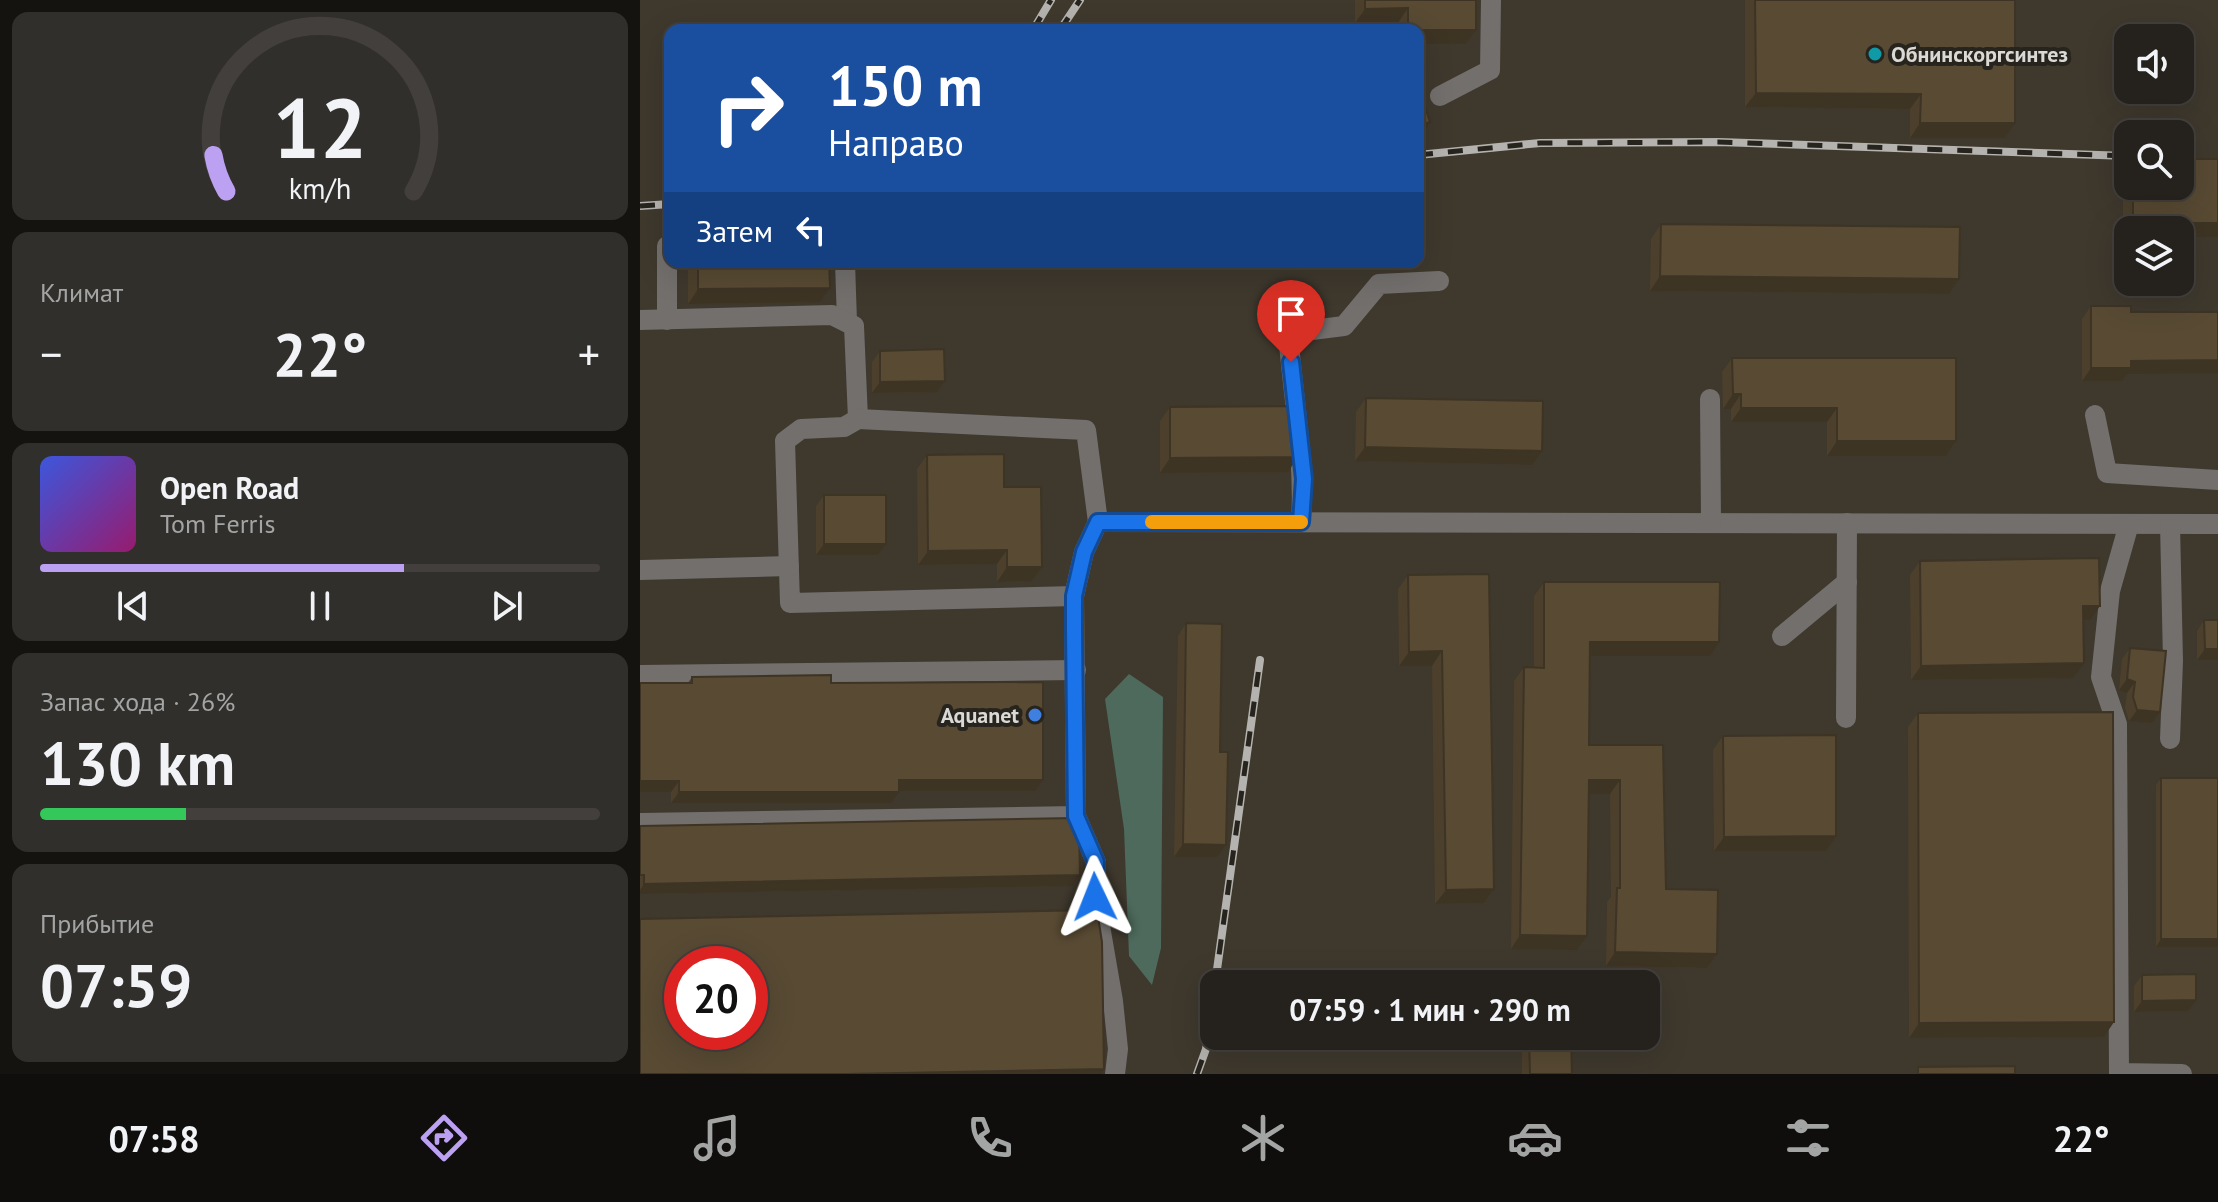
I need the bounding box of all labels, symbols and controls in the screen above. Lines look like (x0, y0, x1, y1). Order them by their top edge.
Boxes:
map controls (2114, 24, 2194, 296)
button: sound (2114, 24, 2194, 104)
place label: Обнинскоргсинтез (1891, 40, 2068, 68)
marker: Обнинскоргсинтез (1866, 45, 1884, 63)
text: 150 m (828, 49, 983, 121)
icon: right (696, 56, 800, 160)
text: 12 (273, 73, 367, 181)
text: Направо (828, 119, 964, 166)
button: search (2114, 120, 2194, 200)
text: km/h (289, 170, 351, 207)
icon: left (789, 208, 833, 252)
text: Затем (696, 211, 773, 250)
button: layers (2114, 216, 2194, 296)
text: Климат (40, 276, 123, 309)
pin (1257, 280, 1325, 362)
icon: arrive (1269, 292, 1313, 336)
text: 22° (273, 315, 367, 393)
text: − (40, 325, 62, 382)
text: + (578, 325, 600, 382)
text: Open Road (160, 468, 299, 507)
text: Tom Ferris (160, 507, 275, 540)
icon: previous (111, 584, 155, 628)
icon: pause (298, 584, 342, 628)
icon: next (485, 584, 529, 628)
text: Запас хода · 26% (40, 685, 235, 718)
place label: Aquanet (941, 701, 1019, 729)
marker: Aquanet (1026, 706, 1044, 724)
text: 130 km (40, 724, 235, 802)
position arrow (1053, 855, 1137, 939)
text: Прибытие (40, 907, 154, 940)
text: 07:59 (40, 946, 192, 1024)
speed limit sign: 20 (664, 946, 768, 1050)
text: 07:59 · 1 мин · 290 m (1289, 990, 1571, 1029)
icon: directions (416, 1110, 472, 1166)
icon: music (689, 1110, 745, 1166)
icon: phone (962, 1110, 1018, 1166)
icon: climate (1235, 1110, 1291, 1166)
icon: car (1507, 1110, 1563, 1166)
icon: filters (1780, 1110, 1836, 1166)
text: 07:58 (108, 1115, 200, 1162)
text: 22° (2053, 1115, 2110, 1162)

